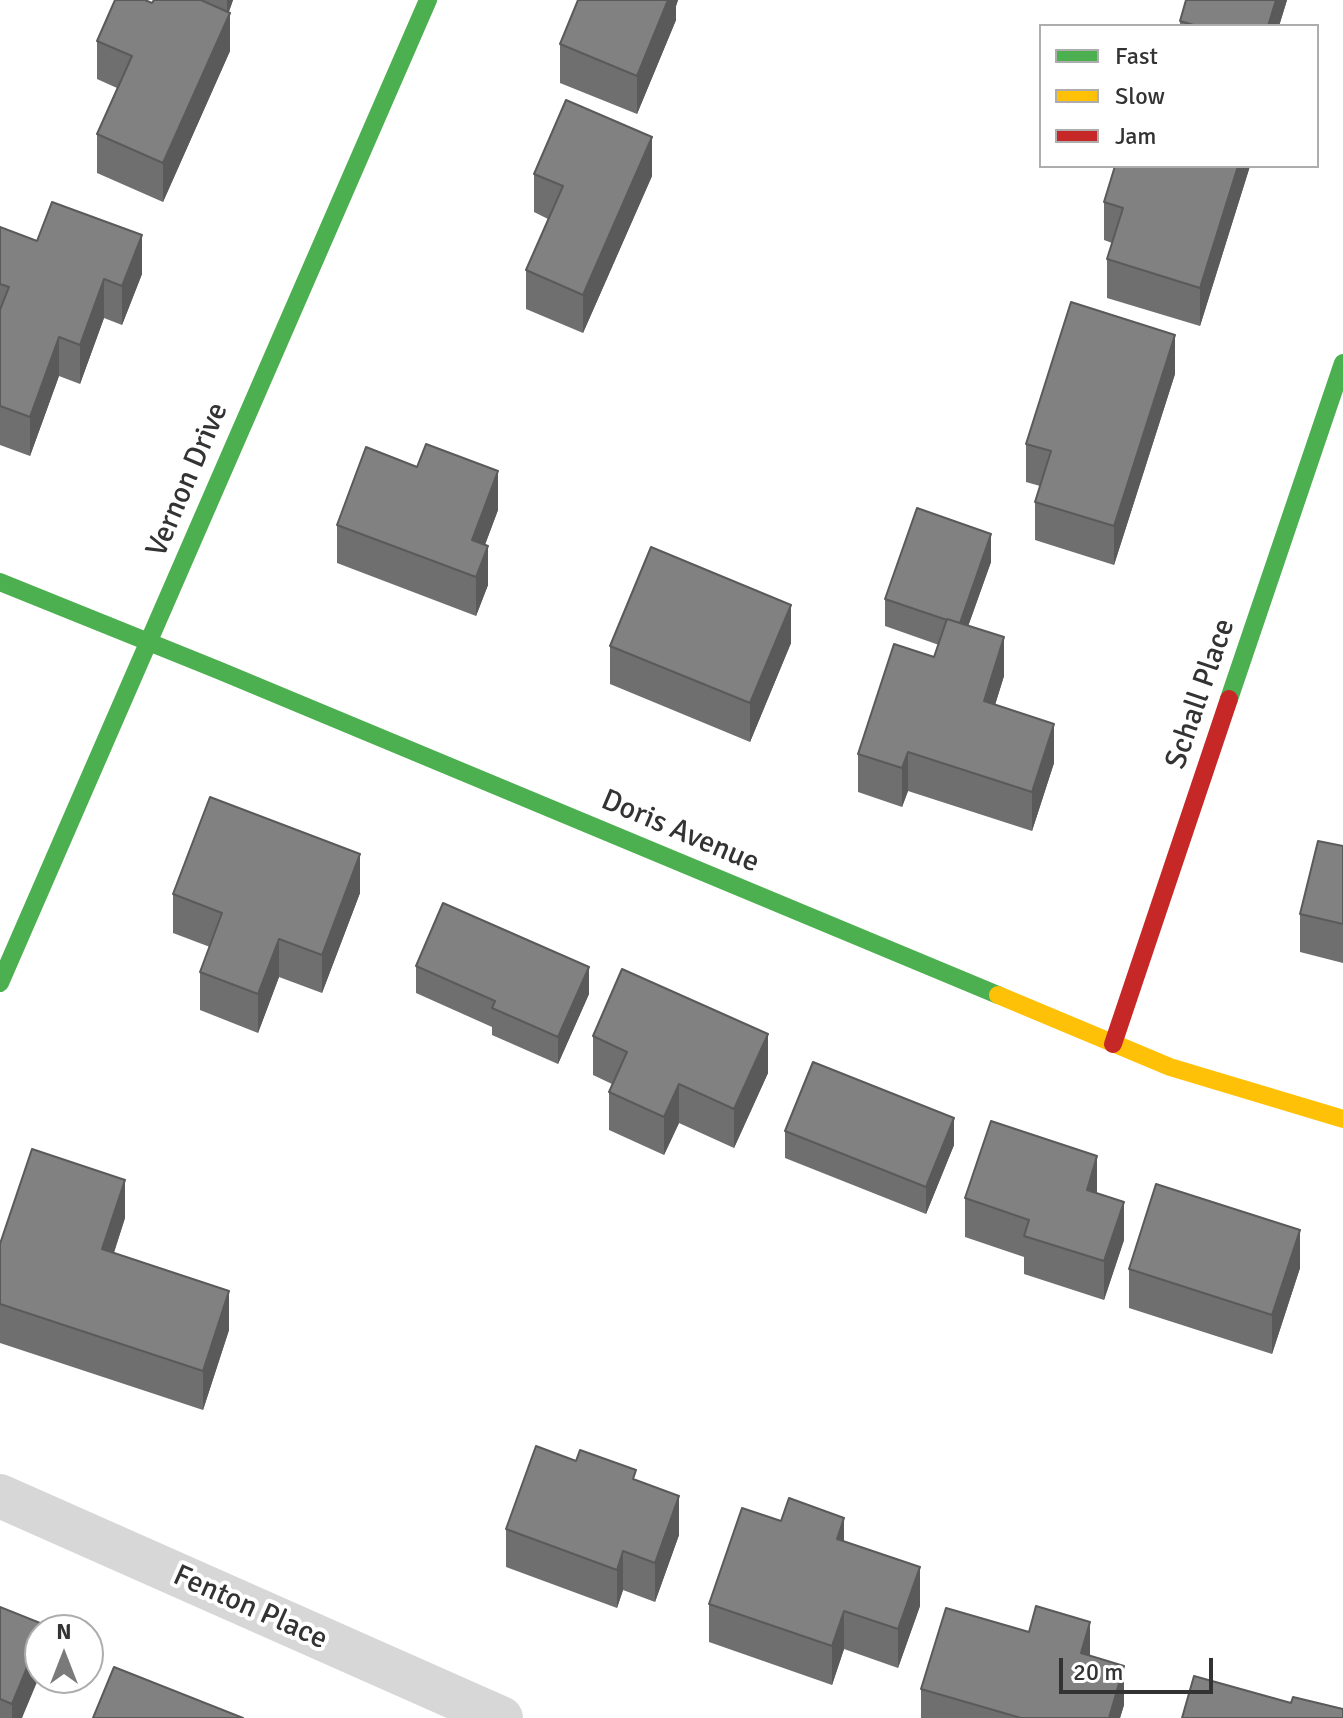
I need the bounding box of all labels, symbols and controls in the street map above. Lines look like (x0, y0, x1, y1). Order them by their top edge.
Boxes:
legend (1039, 24, 1319, 168)
text: Fast (1115, 41, 1158, 71)
text: Slow (1115, 81, 1165, 111)
text: Jam (1115, 121, 1156, 151)
street label: Vernon Drive (139, 398, 237, 562)
street label: Schall Place (1159, 614, 1243, 774)
street label: Doris Avenue (596, 783, 764, 881)
street label: Fenton Place (167, 1558, 333, 1658)
north arrow (24, 1614, 104, 1694)
text: N (56, 1618, 72, 1645)
scale bar (1063, 1642, 1217, 1692)
text: 20 m (1073, 1657, 1123, 1687)

